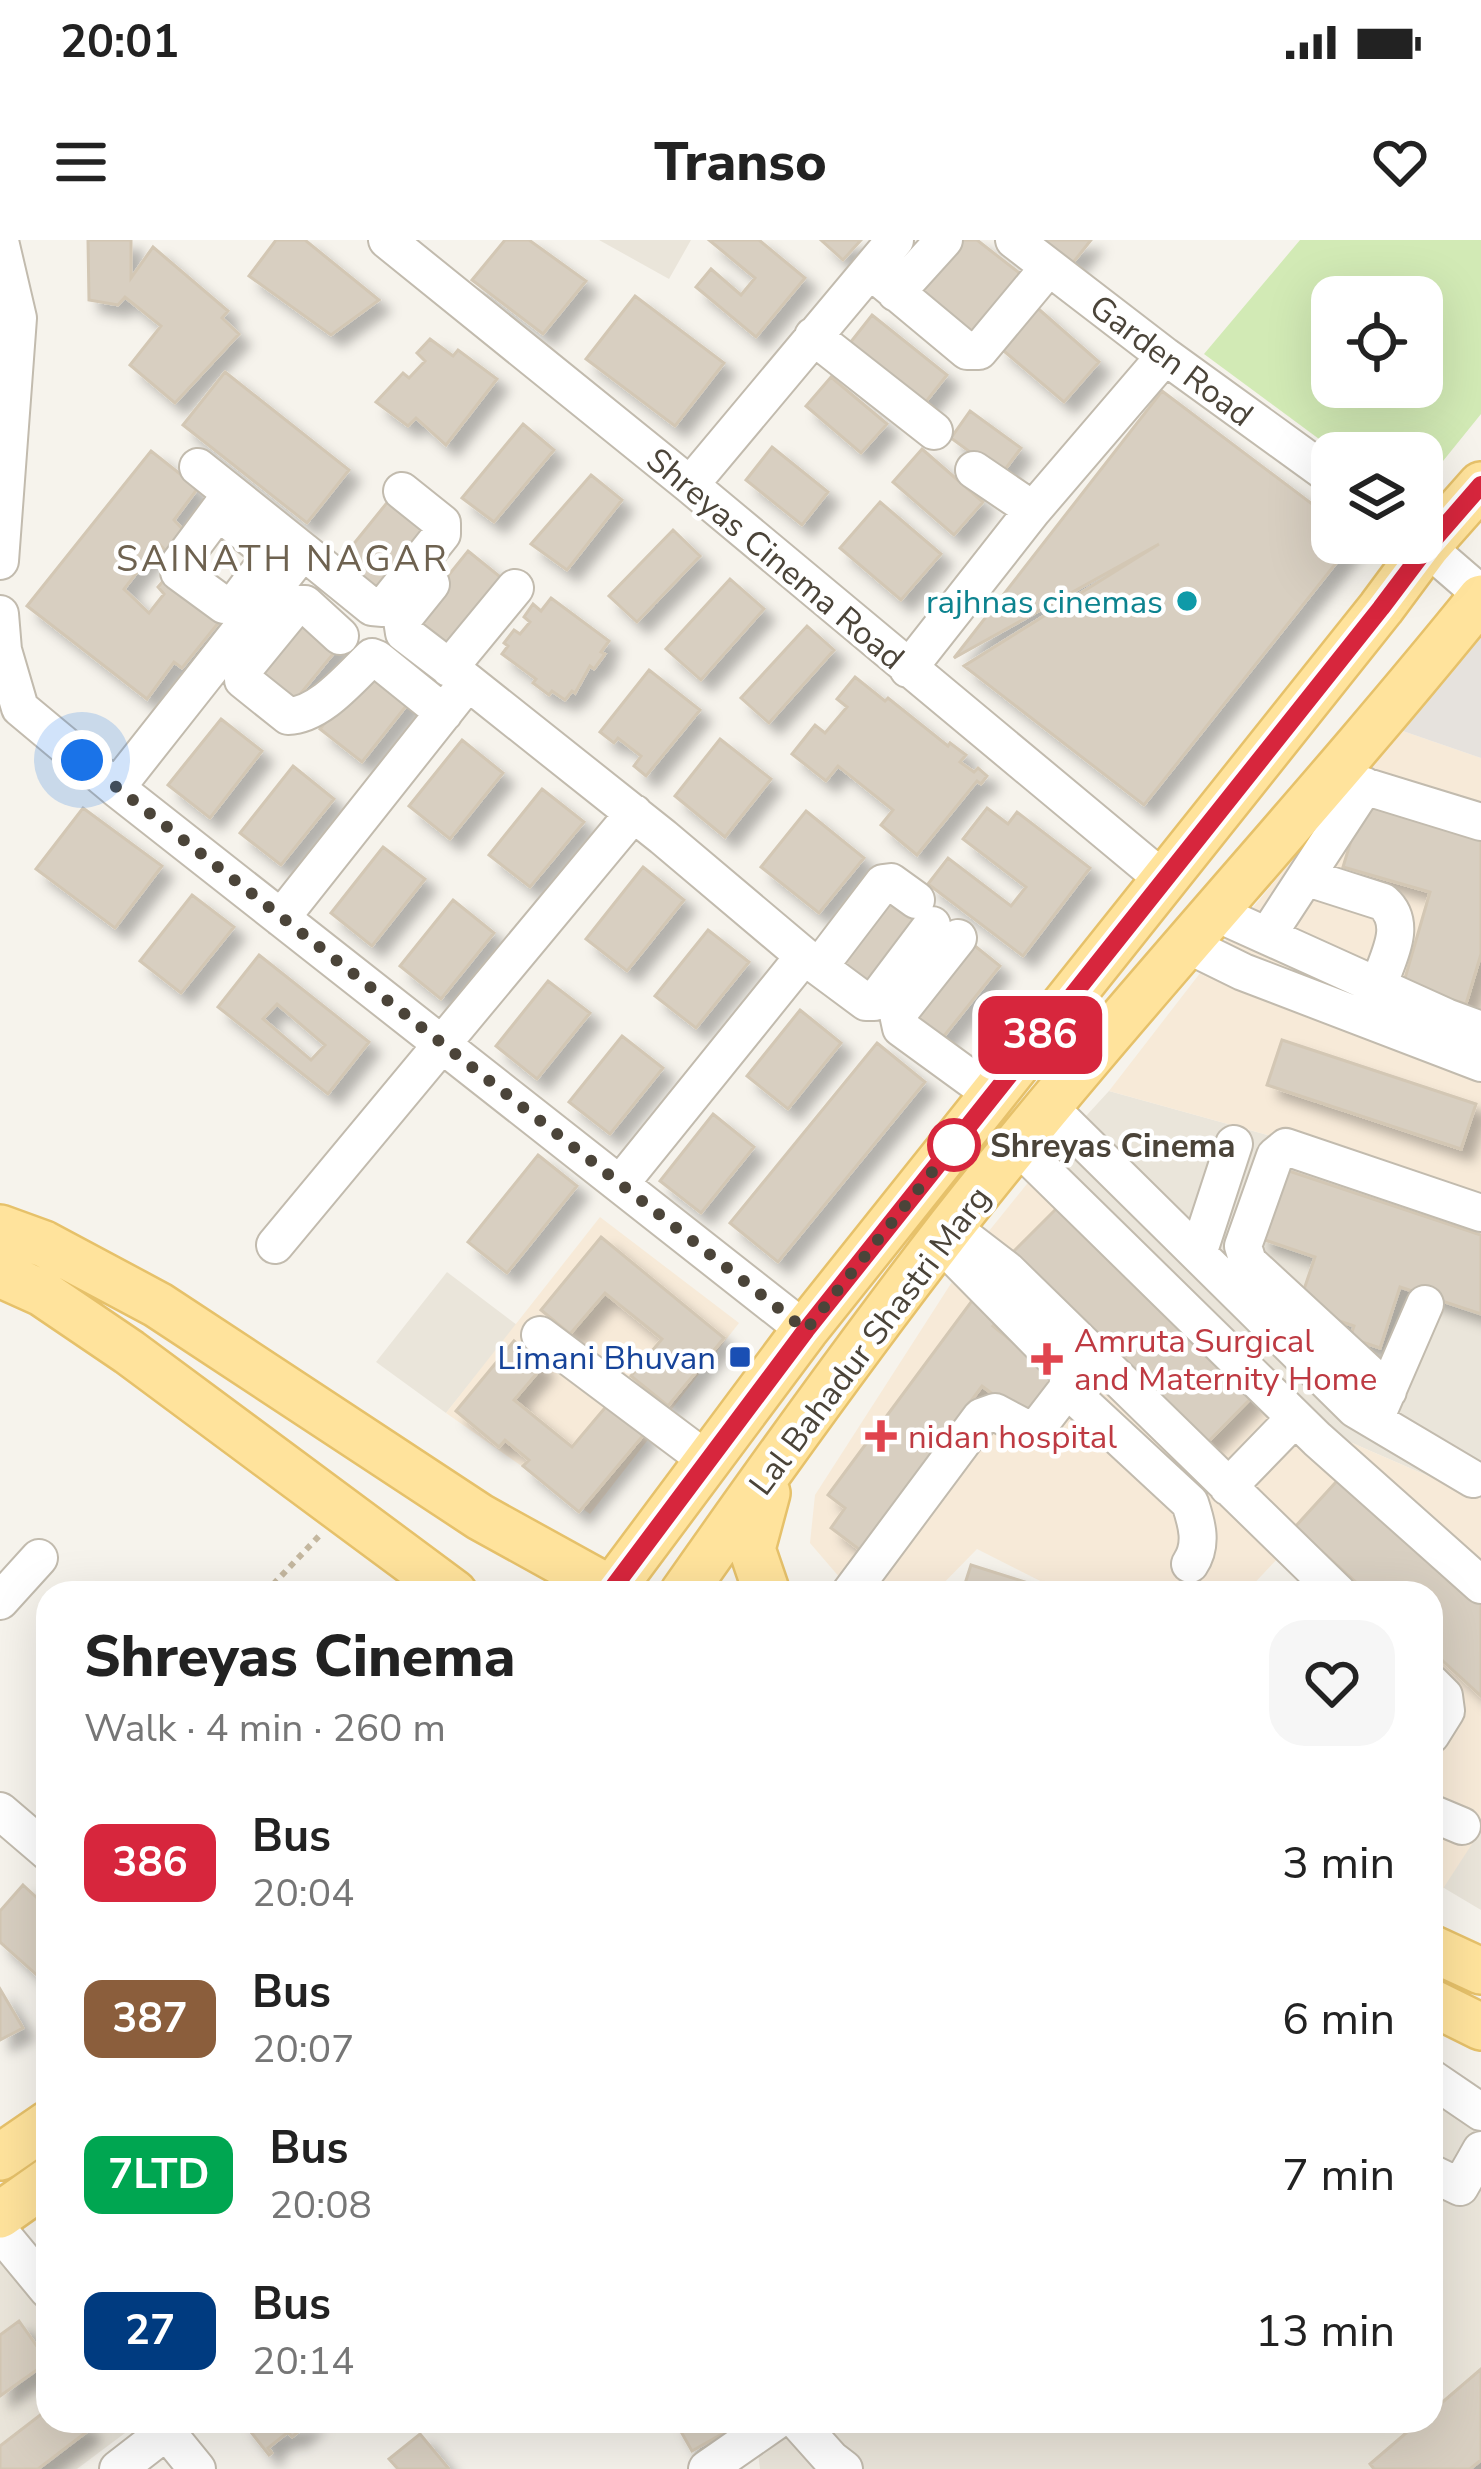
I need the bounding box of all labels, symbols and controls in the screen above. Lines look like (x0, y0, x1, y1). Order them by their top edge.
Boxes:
text: 20:01 (60, 12, 179, 73)
text: Transo (654, 125, 827, 199)
icon: menu (48, 129, 114, 195)
icon: heart (1367, 129, 1433, 195)
map controls (1311, 276, 1443, 564)
button: locate (1311, 276, 1443, 408)
street label: Garden Road (1080, 285, 1262, 438)
button: layers (1311, 432, 1443, 564)
street label: Shreyas Cinema Road (637, 438, 913, 680)
district label: SAINATH NAGAR (116, 535, 450, 584)
place label: rajhnas cinemas (926, 580, 1163, 625)
marker: rajhnas cinemas (1174, 588, 1200, 614)
your location (52, 730, 112, 790)
line badge: 386 (971, 996, 1109, 1074)
text: 386 (1002, 1006, 1078, 1063)
marker: Shreyas Cinema (929, 1120, 979, 1170)
place label: Shreyas Cinema (990, 1124, 1236, 1169)
street label: Lal Bahadur Shastri Marg (739, 1177, 1001, 1505)
place label: Amruta Surgical and Maternity Home (1074, 1319, 1377, 1402)
place label: Limani Bhuvan (497, 1336, 716, 1381)
marker: Amruta Surgical and Maternity Home (1031, 1343, 1063, 1375)
marker: Limani Bhuvan (727, 1344, 753, 1370)
place label: nidan hospital (908, 1415, 1117, 1460)
marker: nidan hospital (865, 1420, 897, 1452)
text: Shreyas Cinema (84, 1618, 516, 1696)
button: heart (1269, 1620, 1395, 1746)
text: Walk · 4 min · 260 m (84, 1702, 446, 1755)
text: Bus (252, 1806, 331, 1867)
text: 3 min (1282, 1833, 1395, 1894)
text: 386 (112, 1834, 188, 1891)
text: 20:04 (252, 1867, 355, 1920)
text: Bus (252, 1962, 331, 2023)
text: 6 min (1282, 1989, 1395, 2050)
text: 387 (112, 1990, 188, 2047)
text: 20:07 (252, 2023, 355, 2076)
text: Bus (269, 2118, 348, 2179)
text: 7 min (1282, 2145, 1395, 2206)
text: 7LTD (108, 2146, 209, 2203)
text: 20:08 (269, 2179, 372, 2232)
text: Bus (252, 2274, 331, 2335)
text: 13 min (1255, 2301, 1395, 2362)
text: 27 (125, 2302, 175, 2359)
text: 20:14 (252, 2335, 355, 2388)

